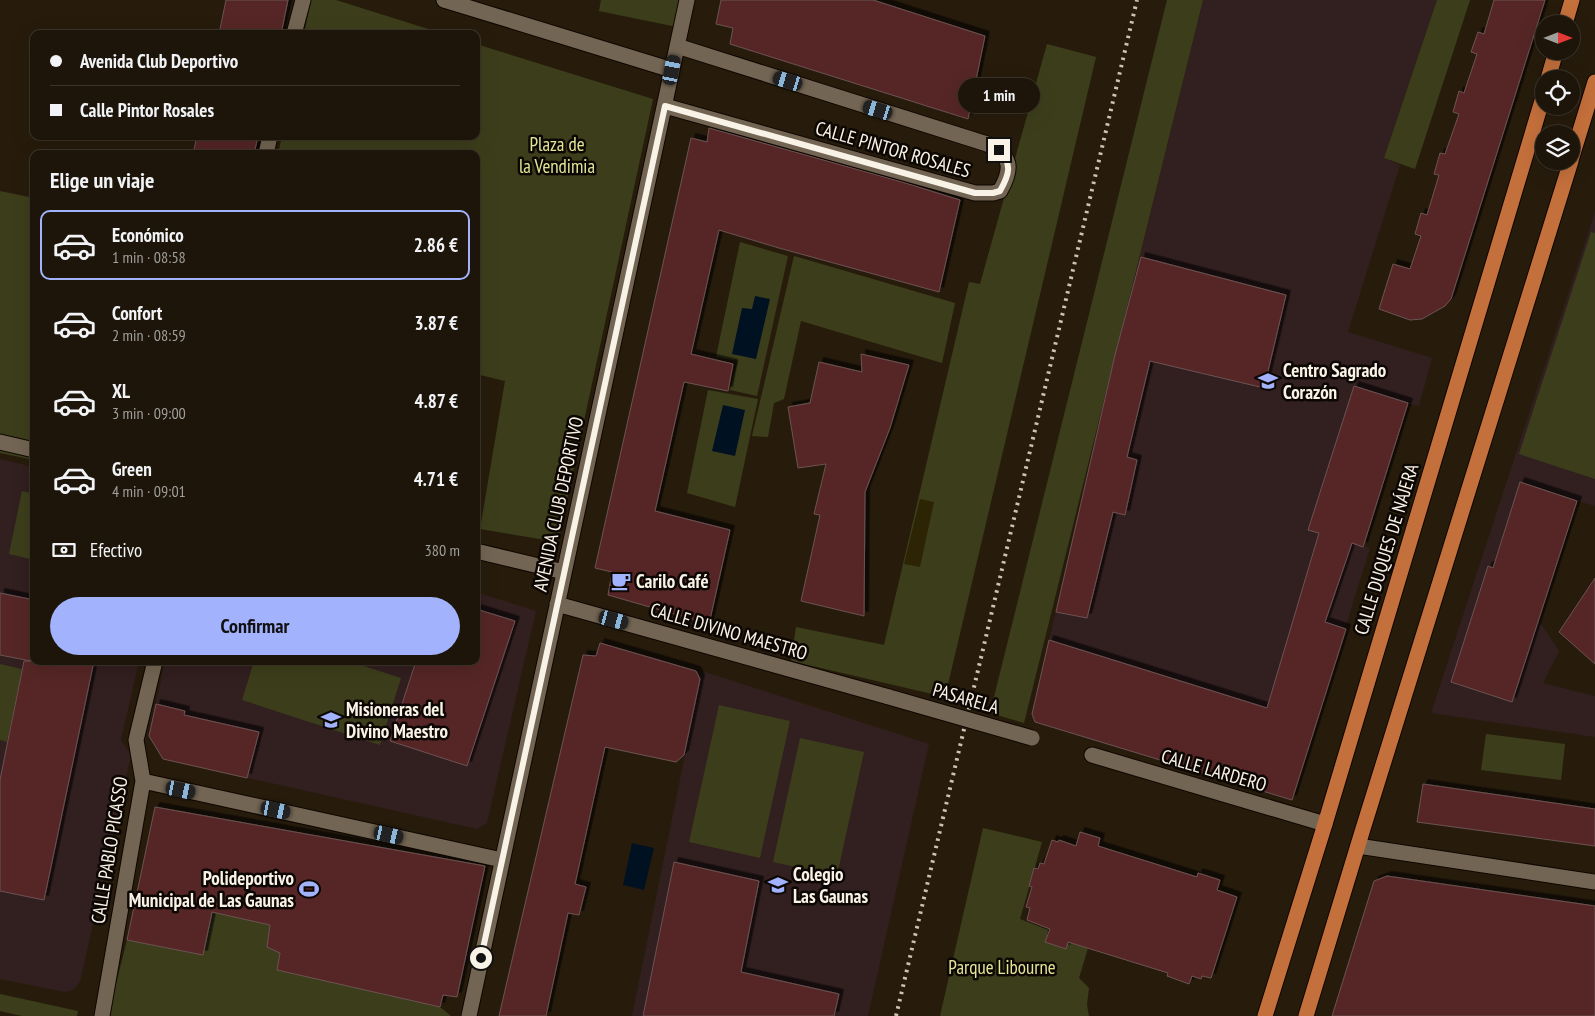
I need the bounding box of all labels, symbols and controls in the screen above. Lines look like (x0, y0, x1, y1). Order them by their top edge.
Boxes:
north arrow (1535, 15, 1580, 60)
map controls (1535, 15, 1580, 170)
text: Avenida Club Deportivo (80, 49, 238, 73)
car (661, 54, 682, 86)
car (771, 69, 804, 93)
button: locate (1535, 70, 1580, 115)
callout: 1 min (958, 78, 1040, 112)
text: 1 min (983, 85, 1015, 105)
text: Calle Pintor Rosales (80, 98, 214, 122)
car (861, 98, 894, 122)
street label: CALLE PINTOR ROSALES (813, 115, 973, 183)
button: layers (1535, 125, 1580, 170)
park label: Plaza de la Vendimia (519, 132, 595, 178)
route end (988, 139, 1010, 161)
text: Elige un viaje (50, 166, 154, 194)
icon: car (52, 223, 97, 268)
text: Económico (112, 223, 184, 247)
text: 2.86 € (414, 233, 458, 257)
text: 1 min · 08:58 (112, 247, 186, 267)
icon: car (52, 301, 97, 346)
text: Confort (112, 301, 162, 325)
text: 3.87 € (415, 311, 458, 335)
text: 2 min · 08:59 (112, 325, 186, 345)
place label: Centro Sagrado Corazón (1283, 358, 1386, 404)
school or university icon: Centro Sagrado Corazón (1257, 370, 1279, 392)
icon: car (52, 379, 97, 424)
text: XL (112, 379, 130, 403)
text: 4.87 € (415, 389, 458, 413)
text: 3 min · 09:00 (112, 403, 186, 423)
street label: AVENIDA CLUB DEPORTIVO (528, 414, 588, 594)
icon: car (52, 457, 97, 502)
text: Green (112, 457, 152, 481)
street label: CALLE DUQUES DE NÁJERA (1349, 461, 1423, 637)
text: 4.71 € (414, 467, 458, 491)
text: 4 min · 09:01 (112, 481, 186, 501)
icon: cash (50, 536, 78, 564)
text: Efectivo (90, 538, 142, 562)
text: 380 m (425, 540, 460, 560)
place label: Carilo Café (636, 569, 709, 593)
cafe icon: Carilo Café (610, 570, 632, 592)
button: Confirmar (50, 597, 460, 655)
street label: CALLE DIVINO MAESTRO (648, 597, 810, 665)
car (597, 609, 630, 631)
street label: PASARELA (930, 677, 1002, 719)
place label: Misioneras del Divino Maestro (346, 697, 448, 743)
school or university icon: Misioneras del Divino Maestro (320, 709, 342, 731)
street label: CALLE LARDERO (1159, 744, 1269, 796)
street label: CALLE PABLO PICASSO (86, 775, 132, 925)
car (164, 780, 197, 800)
car (259, 800, 292, 820)
car (372, 824, 405, 846)
place label: Colegio Las Gaunas (793, 862, 868, 908)
place label: Polideportivo Municipal de Las Gaunas (129, 866, 294, 912)
school or university icon: Colegio Las Gaunas (767, 874, 789, 896)
sports icon: Polideportivo Municipal de Las Gaunas (298, 878, 320, 900)
route start (470, 947, 492, 969)
park label: Parque Libourne (948, 955, 1056, 979)

